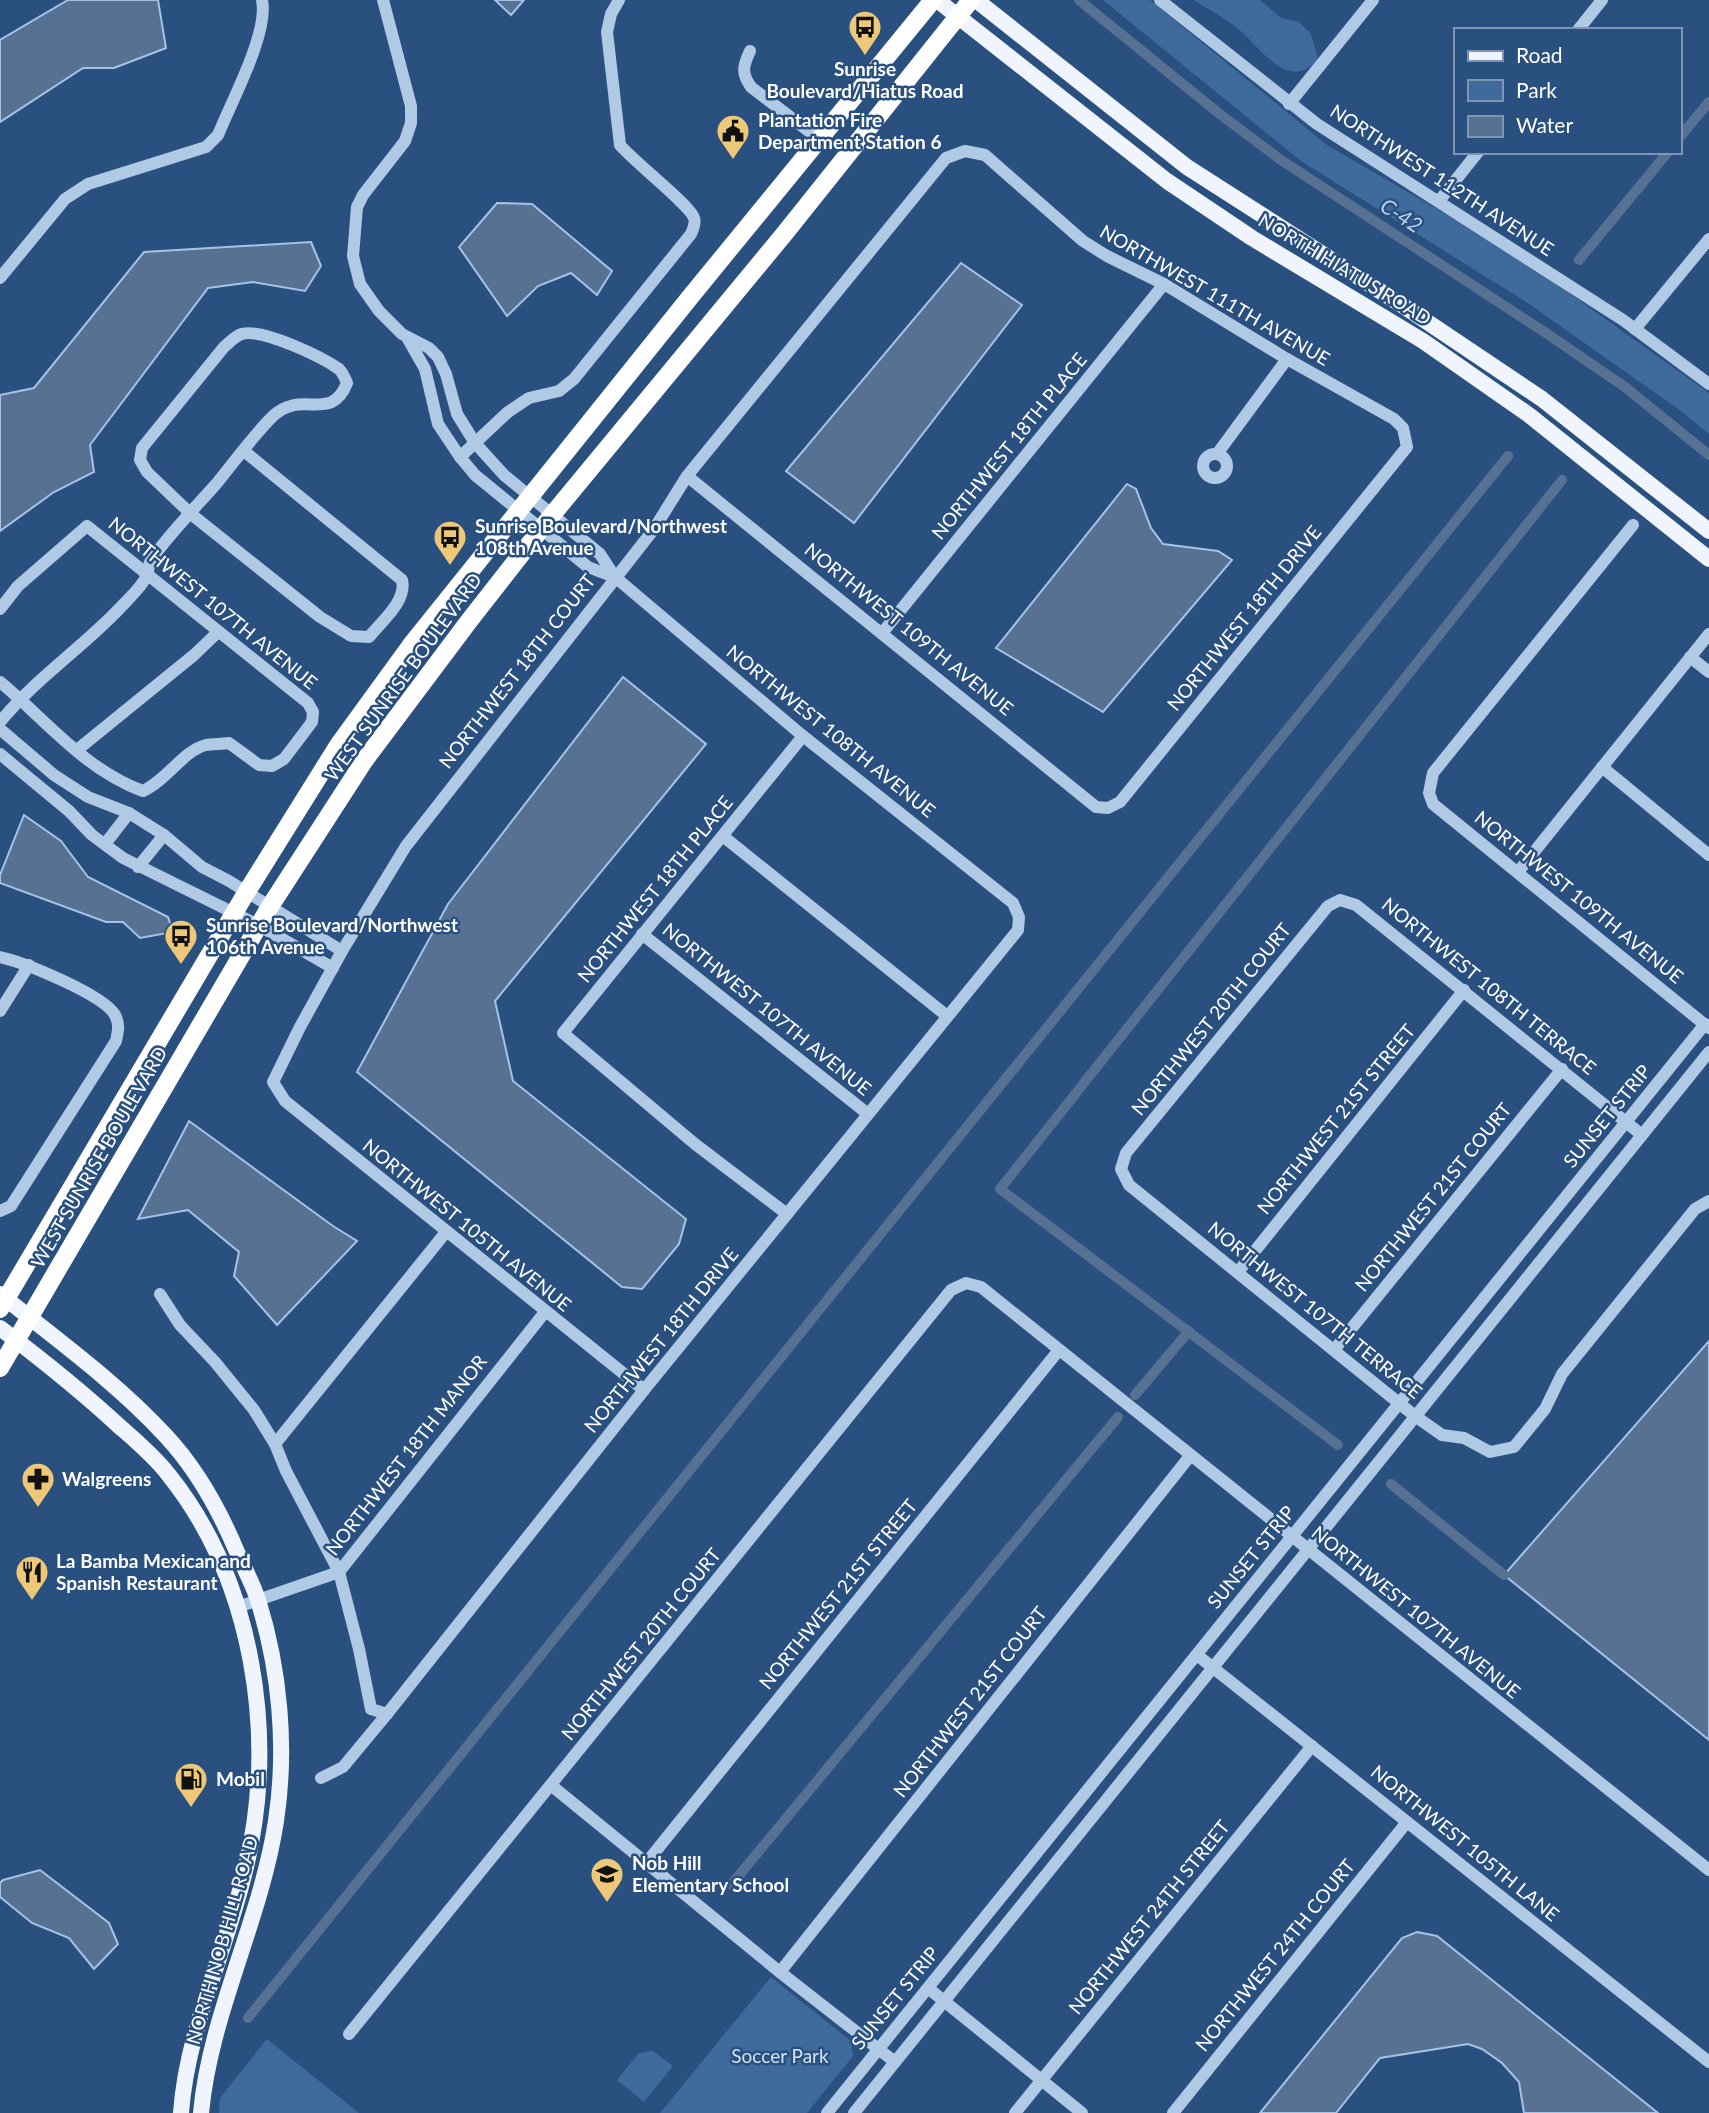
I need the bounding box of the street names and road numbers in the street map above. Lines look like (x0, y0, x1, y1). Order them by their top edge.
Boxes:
street label: NORTHWEST 112TH AVENUE (1326, 99, 1558, 260)
street label: NORTH HIATUS ROAD (1255, 208, 1436, 329)
street label: NORTHWEST 111TH AVENUE (1096, 219, 1334, 370)
street label: NORTHWEST 18TH PLACE (926, 348, 1091, 544)
street label: NORTHWEST 107TH AVENUE (104, 511, 322, 694)
street label: NORTHWEST 18TH DRIVE (1162, 520, 1325, 715)
street label: NORTHWEST 109TH AVENUE (800, 537, 1018, 720)
street label: WEST SUNRISE BOULEVARD (319, 568, 486, 785)
street label: NORTHWEST 18TH COURT (434, 569, 600, 772)
street label: NORTHWEST 108TH AVENUE (722, 639, 940, 822)
street label: NORTHWEST 18TH PLACE (572, 791, 737, 987)
street label: NORTHWEST 109TH AVENUE (1470, 805, 1688, 988)
street label: NORTHWEST 108TH TERRACE (1378, 892, 1601, 1079)
street label: NORTHWEST 107TH AVENUE (658, 917, 876, 1100)
street label: NORTHWEST 20TH COURT (1126, 918, 1295, 1119)
street label: NORTHWEST 21ST STREET (1252, 1019, 1419, 1218)
street label: WEST SUNRISE BOULEVARD (26, 1042, 171, 1272)
street label: SUNSET STRIP (1558, 1060, 1655, 1172)
street label: NORTHWEST 21ST COURT (1350, 1098, 1516, 1295)
street label: NORTHWEST 105TH AVENUE (358, 1133, 576, 1316)
street label: NORTHWEST 107TH TERRACE (1204, 1216, 1427, 1403)
street label: NORTHWEST 18TH DRIVE (579, 1242, 742, 1437)
street label: NORTHWEST 18TH MANOR (320, 1350, 491, 1560)
street label: NORTHWEST 21ST STREET (754, 1494, 921, 1693)
street label: SUNSET STRIP (1202, 1501, 1299, 1613)
street label: NORTHWEST 107TH AVENUE (1307, 1520, 1525, 1703)
street label: NORTHWEST 20TH COURT (556, 1543, 725, 1744)
street label: NORTHWEST 21ST COURT (888, 1602, 1051, 1802)
street label: NORTHWEST 105TH LANE (1367, 1760, 1564, 1926)
street label: NORTHWEST 24TH STREET (1063, 1815, 1234, 2018)
street label: NORTH NOB HILL ROAD (181, 1833, 262, 2047)
street label: NORTHWEST 24TH COURT (1190, 1854, 1359, 2055)
street label: SUNSET STRIP (846, 1942, 943, 2054)

